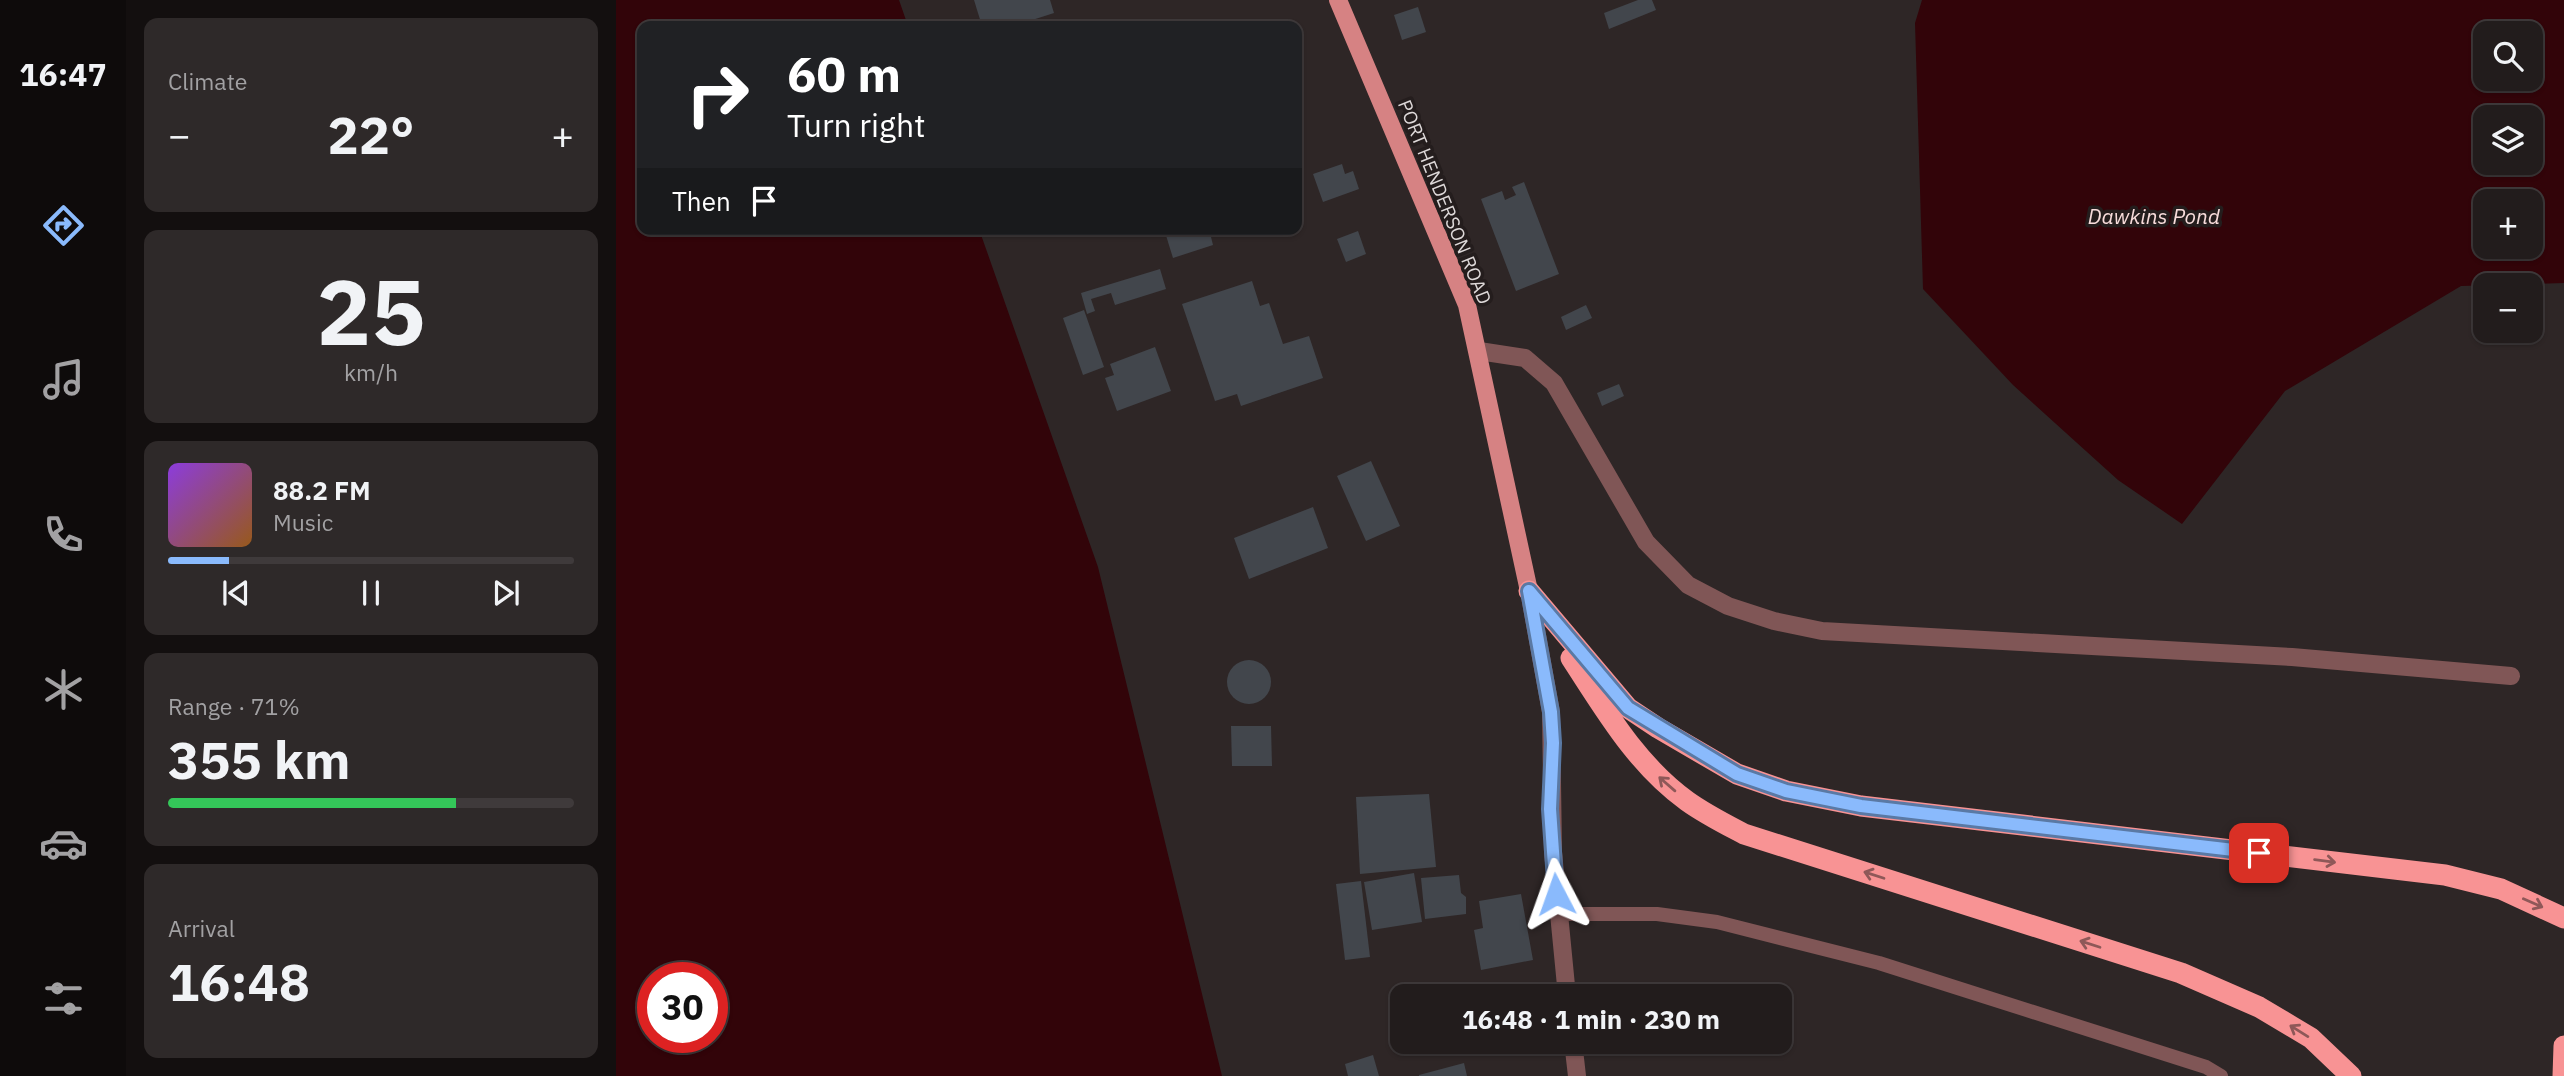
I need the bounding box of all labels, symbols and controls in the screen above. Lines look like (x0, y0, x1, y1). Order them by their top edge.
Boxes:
map controls (2473, 21, 2543, 343)
button: search (2473, 21, 2543, 91)
text: 60 m (787, 42, 901, 105)
icon: right (672, 49, 763, 140)
text: 16:47 (19, 53, 107, 95)
text: Climate (168, 66, 247, 96)
street label: PORT HENDERSON ROAD (1393, 96, 1497, 308)
text: 22° (328, 101, 414, 168)
text: Turn right (787, 104, 925, 146)
button: layers (2473, 105, 2543, 175)
text: − (168, 110, 191, 159)
text: + (551, 110, 574, 159)
icon: arrive (745, 182, 783, 220)
text: Then (672, 184, 731, 218)
button: + (2473, 189, 2543, 259)
icon: directions (39, 201, 88, 250)
water label: Dawkins Pond (2088, 202, 2221, 230)
text: 25 (316, 252, 426, 370)
button: − (2473, 273, 2543, 343)
icon: music (39, 355, 88, 404)
text: km/h (344, 357, 398, 387)
text: 88.2 FM (273, 473, 371, 507)
text: Music (273, 507, 333, 537)
icon: phone (39, 510, 88, 559)
icon: previous (217, 574, 255, 612)
icon: pause (352, 574, 390, 612)
icon: next (487, 574, 525, 612)
icon: climate (39, 665, 88, 714)
text: Range · 71% (168, 691, 300, 721)
text: 355 km (168, 726, 350, 793)
one-way arrow (1659, 776, 1677, 792)
icon: car (39, 819, 88, 868)
pin (2229, 823, 2289, 883)
icon: arrive (2240, 834, 2278, 872)
one-way arrow (2314, 854, 2336, 867)
position arrow (1519, 857, 1593, 931)
one-way arrow (1863, 868, 1885, 880)
one-way arrow (2522, 897, 2543, 910)
text: Arrival (168, 913, 235, 943)
one-way arrow (2080, 937, 2102, 949)
text: 16:48 (168, 948, 310, 1015)
speed limit sign: 30 (637, 962, 728, 1053)
icon: filters (39, 974, 88, 1023)
text: 16:48 · 1 min · 230 m (1462, 1002, 1720, 1036)
one-way arrow (2290, 1024, 2310, 1038)

